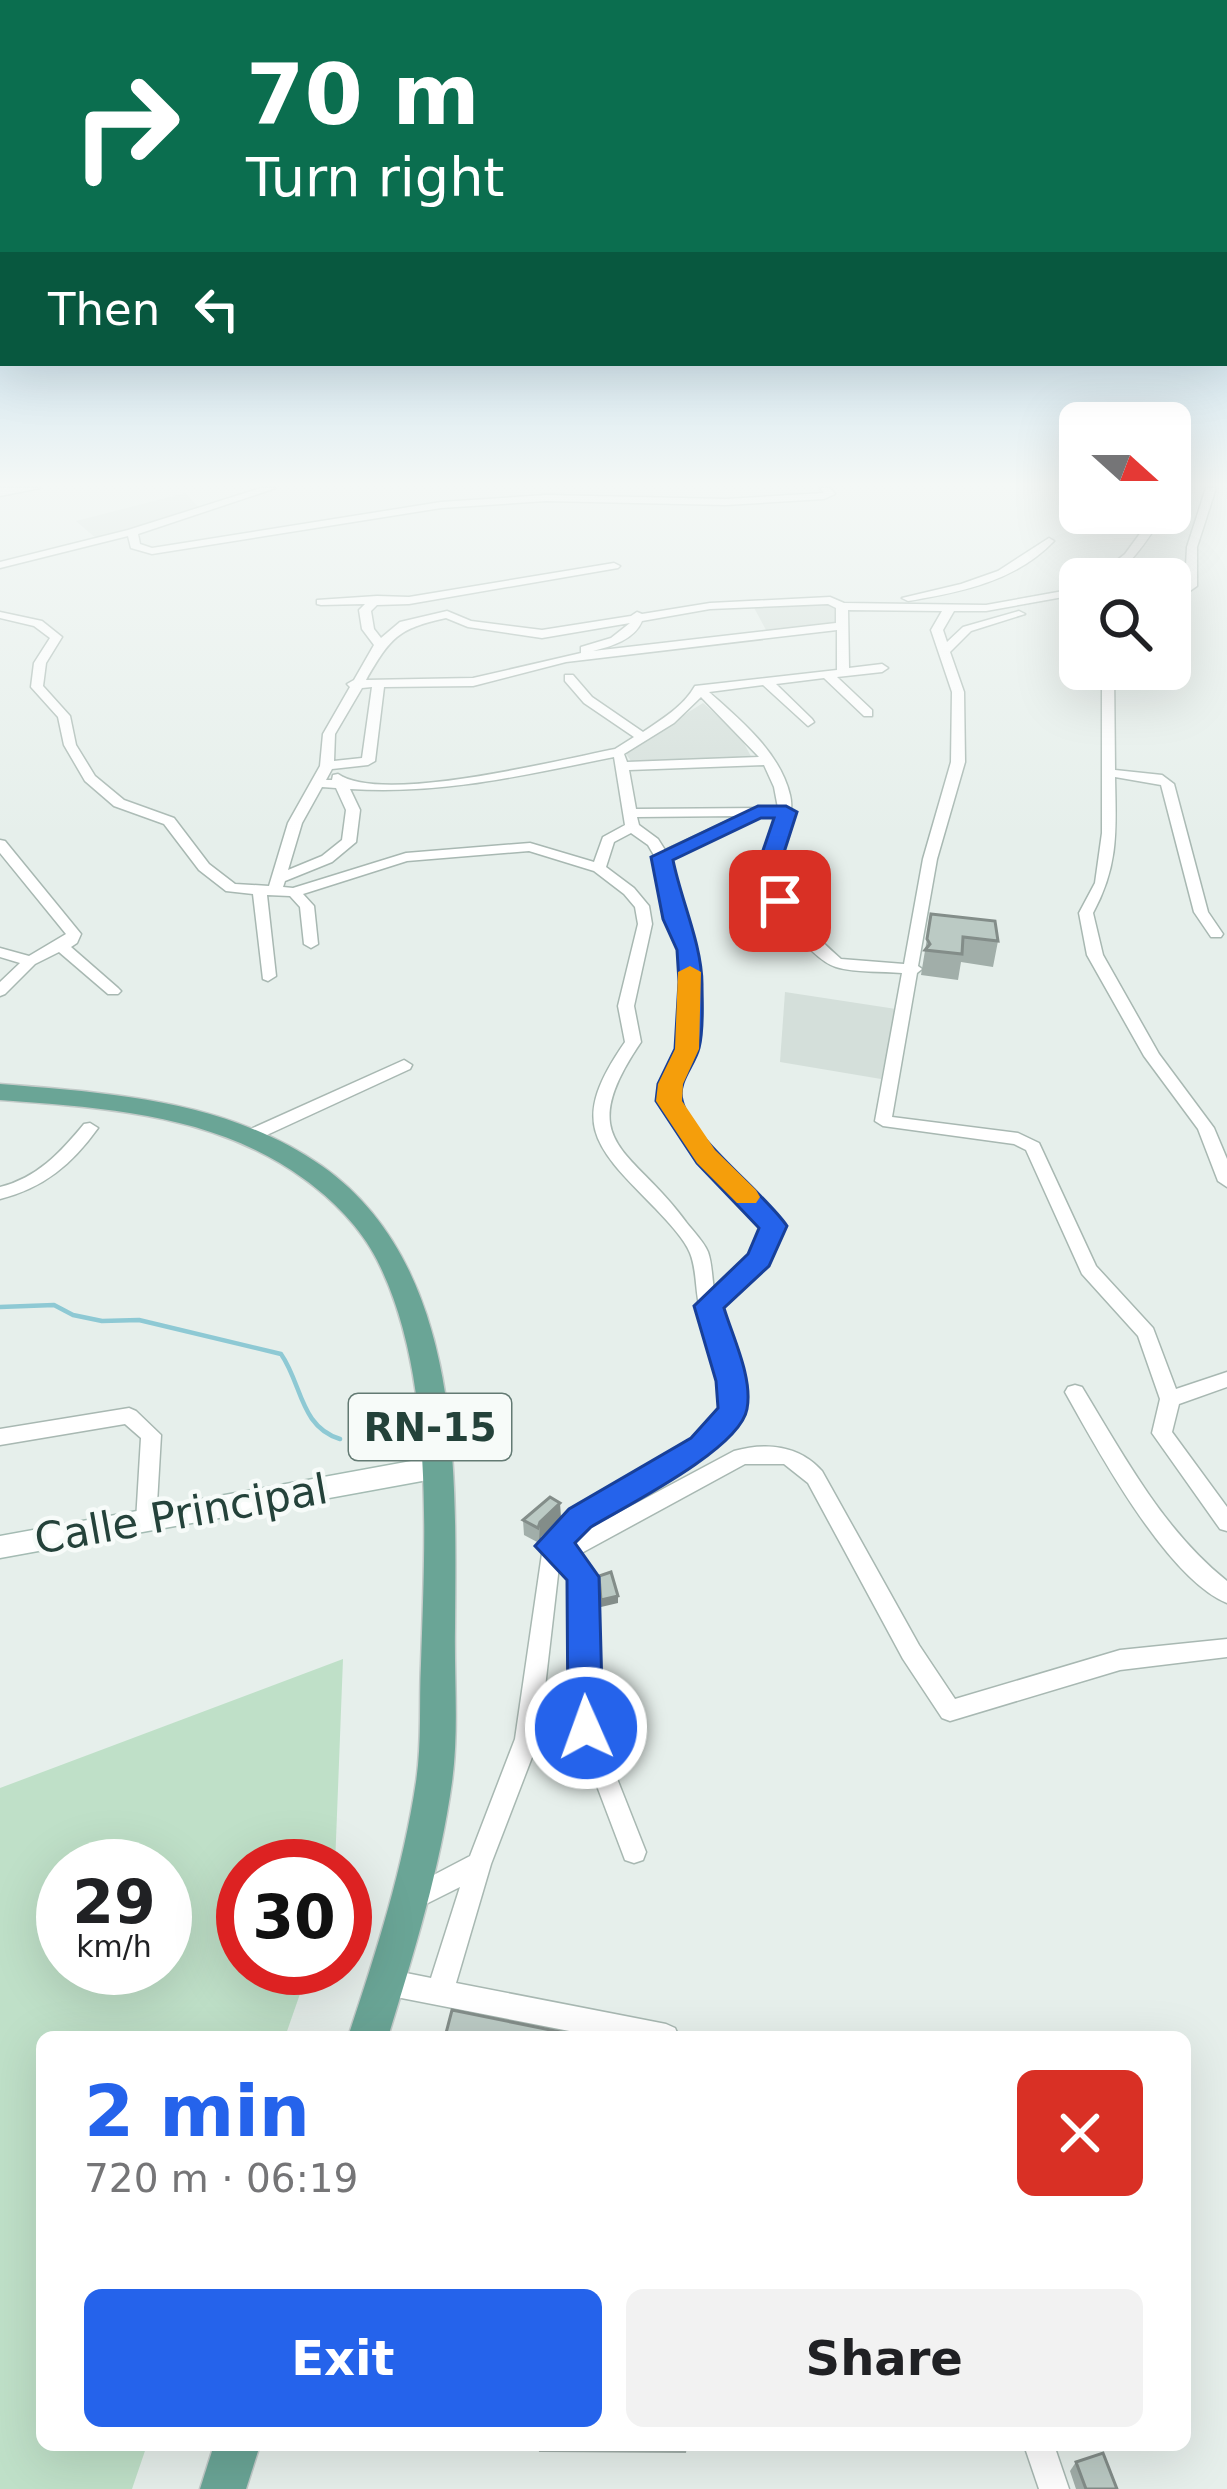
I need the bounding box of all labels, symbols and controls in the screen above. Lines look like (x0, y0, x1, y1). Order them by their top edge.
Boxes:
text: 70 m (246, 46, 480, 144)
icon: right (48, 48, 204, 204)
text: Turn right (246, 146, 505, 209)
icon: left (184, 276, 250, 342)
text: Then (48, 283, 160, 336)
north arrow (1059, 402, 1191, 534)
map controls (1059, 402, 1191, 690)
button: search (1059, 558, 1191, 690)
pin (729, 850, 831, 952)
icon: arrive (747, 868, 813, 934)
road number: RN-15 (349, 1394, 511, 1460)
street label: Calle Principal (31, 1464, 331, 1564)
position arrow (523, 1665, 649, 1791)
speed limit sign: 30 (216, 1839, 372, 1995)
text: 29 (72, 1867, 156, 1937)
text: km/h (76, 1929, 152, 1964)
text: 2 min (84, 2069, 310, 2153)
button: close (1017, 2070, 1143, 2196)
text: 720 m · 06:19 (84, 2156, 358, 2201)
button: Exit (84, 2289, 602, 2427)
button: Share (626, 2289, 1143, 2427)

